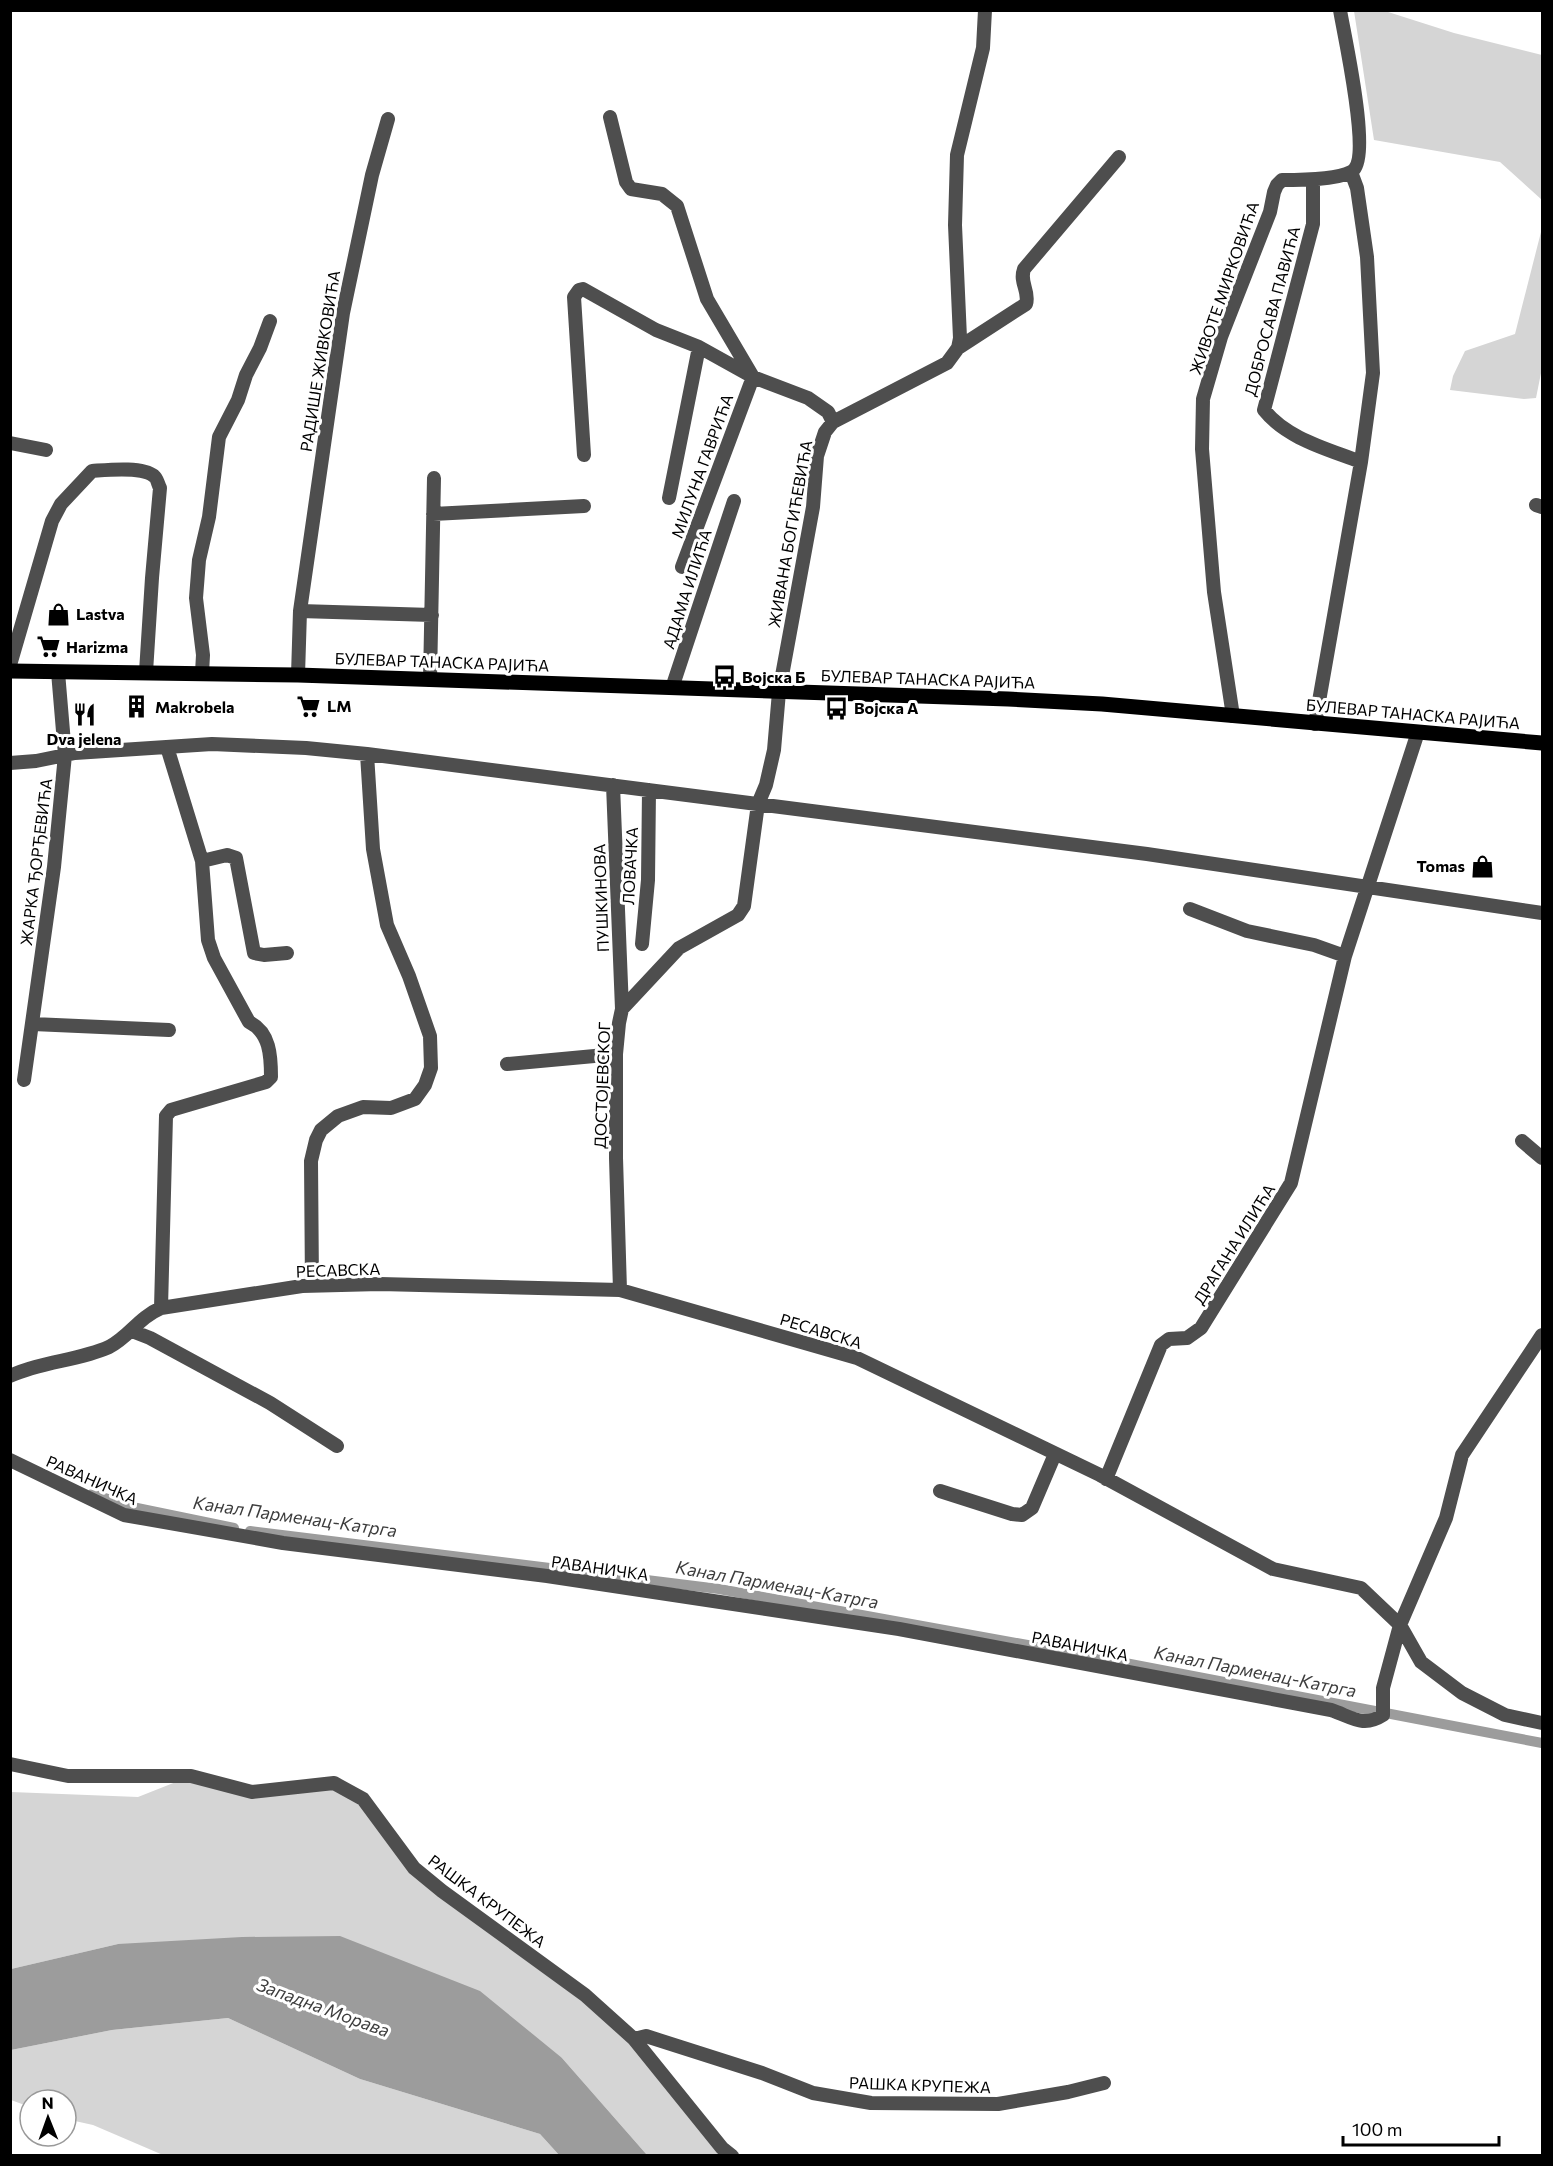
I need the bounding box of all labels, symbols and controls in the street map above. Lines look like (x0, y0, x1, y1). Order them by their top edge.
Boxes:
street label: ЖИВОТЕ МИРКОВИЋА (1185, 199, 1262, 377)
street label: ДОБРОСАВА ПАВИЋА (1240, 224, 1303, 398)
street label: РАДИШЕ ЖИВКОВИЋА (296, 269, 343, 453)
street label: МИЛУНА ГАВРИЋА (667, 391, 736, 541)
street label: ЖИВАНА БОГИЋЕВИЋА (764, 439, 815, 629)
street label: АДАМА ИЛИЋА (658, 527, 715, 651)
shop icon: Lastva (45, 601, 71, 627)
place label: Lastva (76, 604, 125, 623)
supermarket icon: Harizma (35, 634, 61, 660)
place label: Harizma (66, 637, 128, 656)
street label: БУЛЕВАР ТАНАСКА РАЈИЋА (334, 648, 550, 675)
bus stop icon: Војска Б (711, 664, 737, 690)
street label: БУЛЕВАР ТАНАСКА РАЈИЋА (820, 665, 1036, 692)
place label: Војска Б (742, 667, 805, 686)
supermarket icon: LM (296, 693, 322, 719)
building icon: Makrobela (124, 694, 150, 720)
bus stop icon: Војска А (823, 695, 849, 721)
street label: БУЛЕВАР ТАНАСКА РАЈИЋА (1305, 695, 1521, 732)
place label: LM (327, 696, 352, 715)
place label: Makrobela (155, 697, 235, 716)
place label: Војска А (854, 698, 919, 717)
restaurant icon: Dva jelena (71, 701, 97, 727)
place label: Dva jelena (46, 729, 122, 748)
street label: ЖАРКА ЂОРЂЕВИЋА (16, 777, 55, 947)
street label: ЛОВАЧКА (618, 826, 641, 905)
street label: ПУШКИНОВА (589, 843, 612, 953)
shop icon: Tomas (1470, 853, 1496, 879)
place label: Tomas (1416, 856, 1465, 875)
street label: ДОСТОЈЕВСКОГ (590, 1021, 613, 1149)
street label: ДРАГАНА ИЛИЋА (1189, 1180, 1278, 1307)
street label: РЕСАВСКА (295, 1259, 381, 1280)
street label: РЕСАВСКА (778, 1309, 864, 1352)
street label: РАВАНИЧКА (43, 1451, 141, 1508)
water label: Канал Парменац-Катрга (192, 1491, 399, 1541)
street label: РАВАНИЧКА (550, 1551, 650, 1584)
water label: Канал Парменац-Катрга (674, 1555, 880, 1613)
street label: РАВАНИЧКА (1030, 1627, 1130, 1664)
water label: Канал Парменац-Катрга (1152, 1641, 1358, 1701)
street label: РАШКА КРУПЕЖА (425, 1850, 550, 1951)
water label: Западна Морава (254, 1973, 393, 2041)
street label: РАШКА КРУПЕЖА (849, 2073, 991, 2096)
north arrow (18, 2088, 78, 2148)
text: N (42, 2093, 54, 2112)
scale bar (1343, 2109, 1499, 2147)
text: 100 m (1352, 2118, 1402, 2140)

